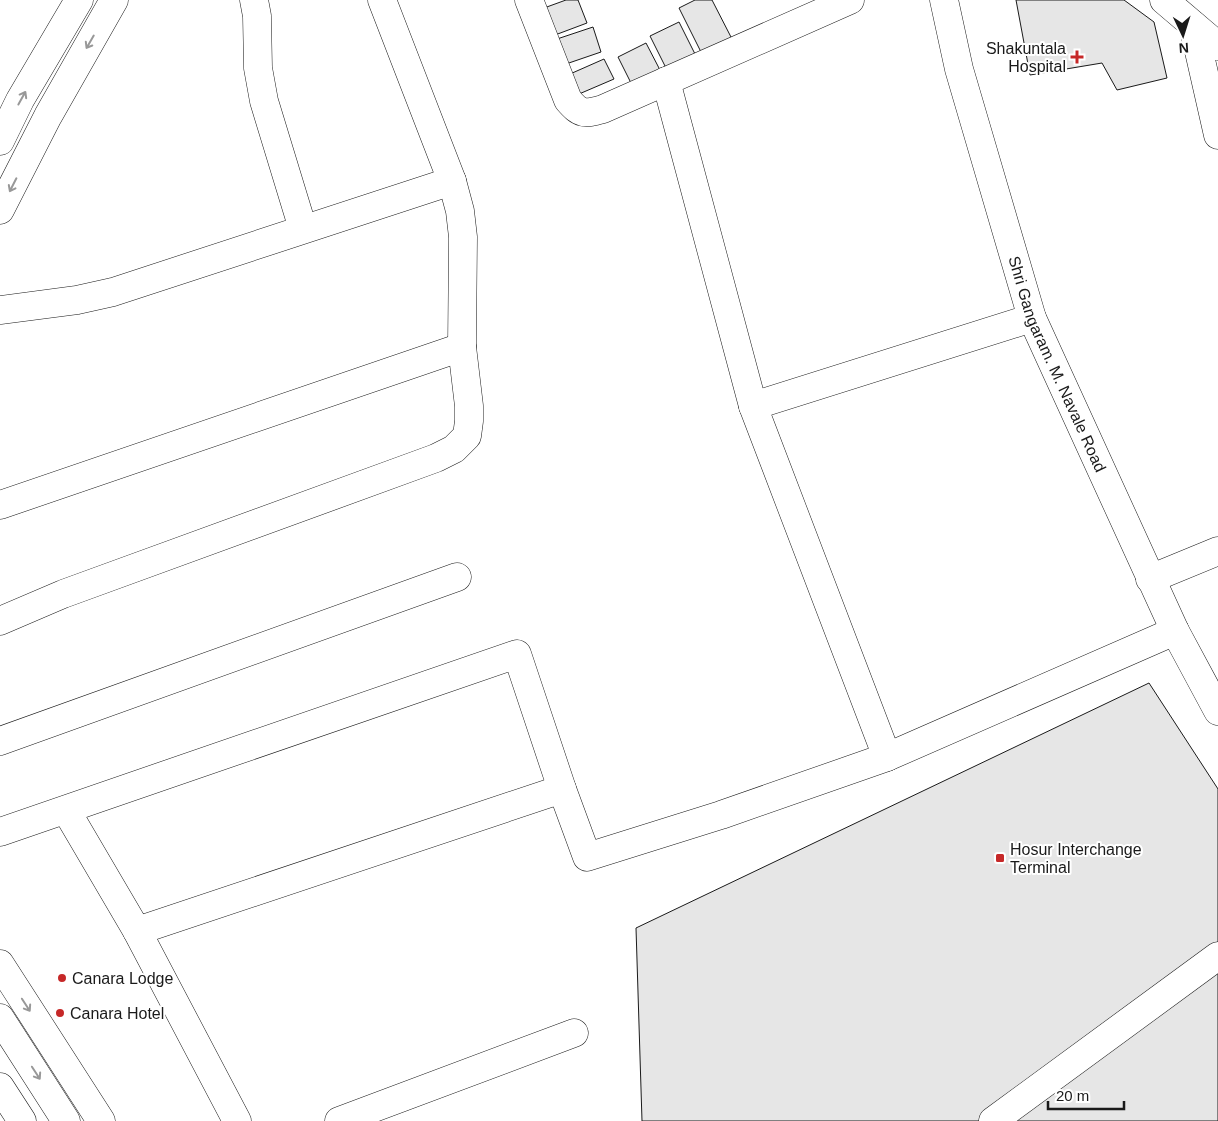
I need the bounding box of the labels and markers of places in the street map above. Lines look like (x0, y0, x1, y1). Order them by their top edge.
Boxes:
place label: Shakuntala Hospital (986, 40, 1066, 75)
marker: Shakuntala Hospital (1070, 50, 1084, 64)
place label: Hosur Interchange Terminal (1010, 841, 1142, 876)
marker: Hosur Interchange Terminal (994, 852, 1006, 864)
place label: Canara Lodge (72, 970, 174, 987)
marker: Canara Lodge (56, 972, 68, 984)
place label: Canara Hotel (70, 1005, 164, 1022)
marker: Canara Hotel (54, 1007, 66, 1019)

